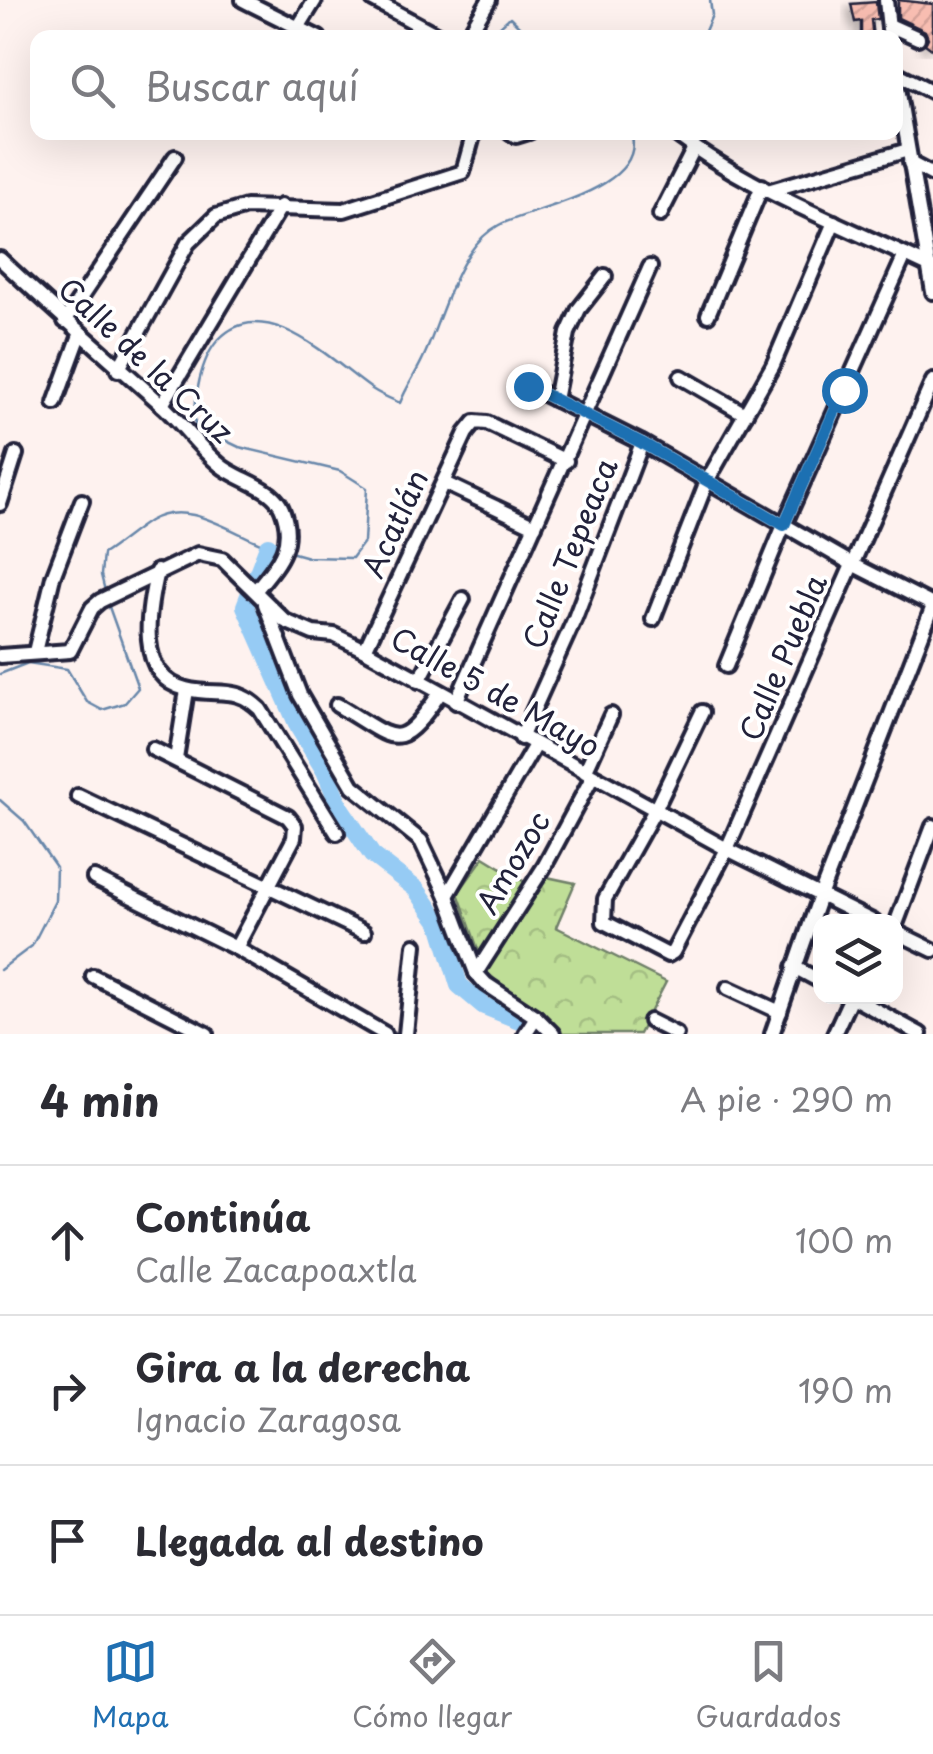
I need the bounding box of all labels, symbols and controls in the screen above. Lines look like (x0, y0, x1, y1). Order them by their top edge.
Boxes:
search box (30, 30, 903, 140)
text: Buscar aquí (145, 57, 359, 114)
icon: search (65, 58, 120, 113)
street label: Calle de la Cruz (49, 266, 244, 452)
route end (506, 364, 552, 410)
route start (822, 368, 868, 414)
street label: Calle Tepeaca (510, 451, 628, 655)
street label: Acatlán (349, 461, 438, 584)
street label: Calle Puebla (726, 567, 837, 747)
street label: Calle 5 de Mayo (383, 614, 609, 767)
street label: Amozoc (463, 802, 560, 922)
map controls (813, 914, 903, 1004)
button: layers (813, 914, 903, 1004)
text: 4 min (40, 1068, 160, 1131)
text: A pie · 290 m (680, 1075, 893, 1123)
text: Continúa (135, 1188, 311, 1245)
icon: ahead (40, 1213, 95, 1268)
text: 100 m (795, 1216, 893, 1264)
text: Calle Zacapoaxtla (135, 1245, 416, 1293)
text: Gira a la derecha (135, 1338, 470, 1395)
icon: right (40, 1363, 95, 1418)
text: 190 m (798, 1366, 893, 1414)
text: Ignacio Zaragosa (135, 1395, 401, 1443)
text: Llegada al destino (135, 1512, 484, 1569)
icon: arrive (40, 1513, 95, 1568)
tab: Mapa (92, 1634, 169, 1737)
tab: Cómo llegar (352, 1634, 512, 1737)
tab: Guardados (696, 1634, 841, 1737)

